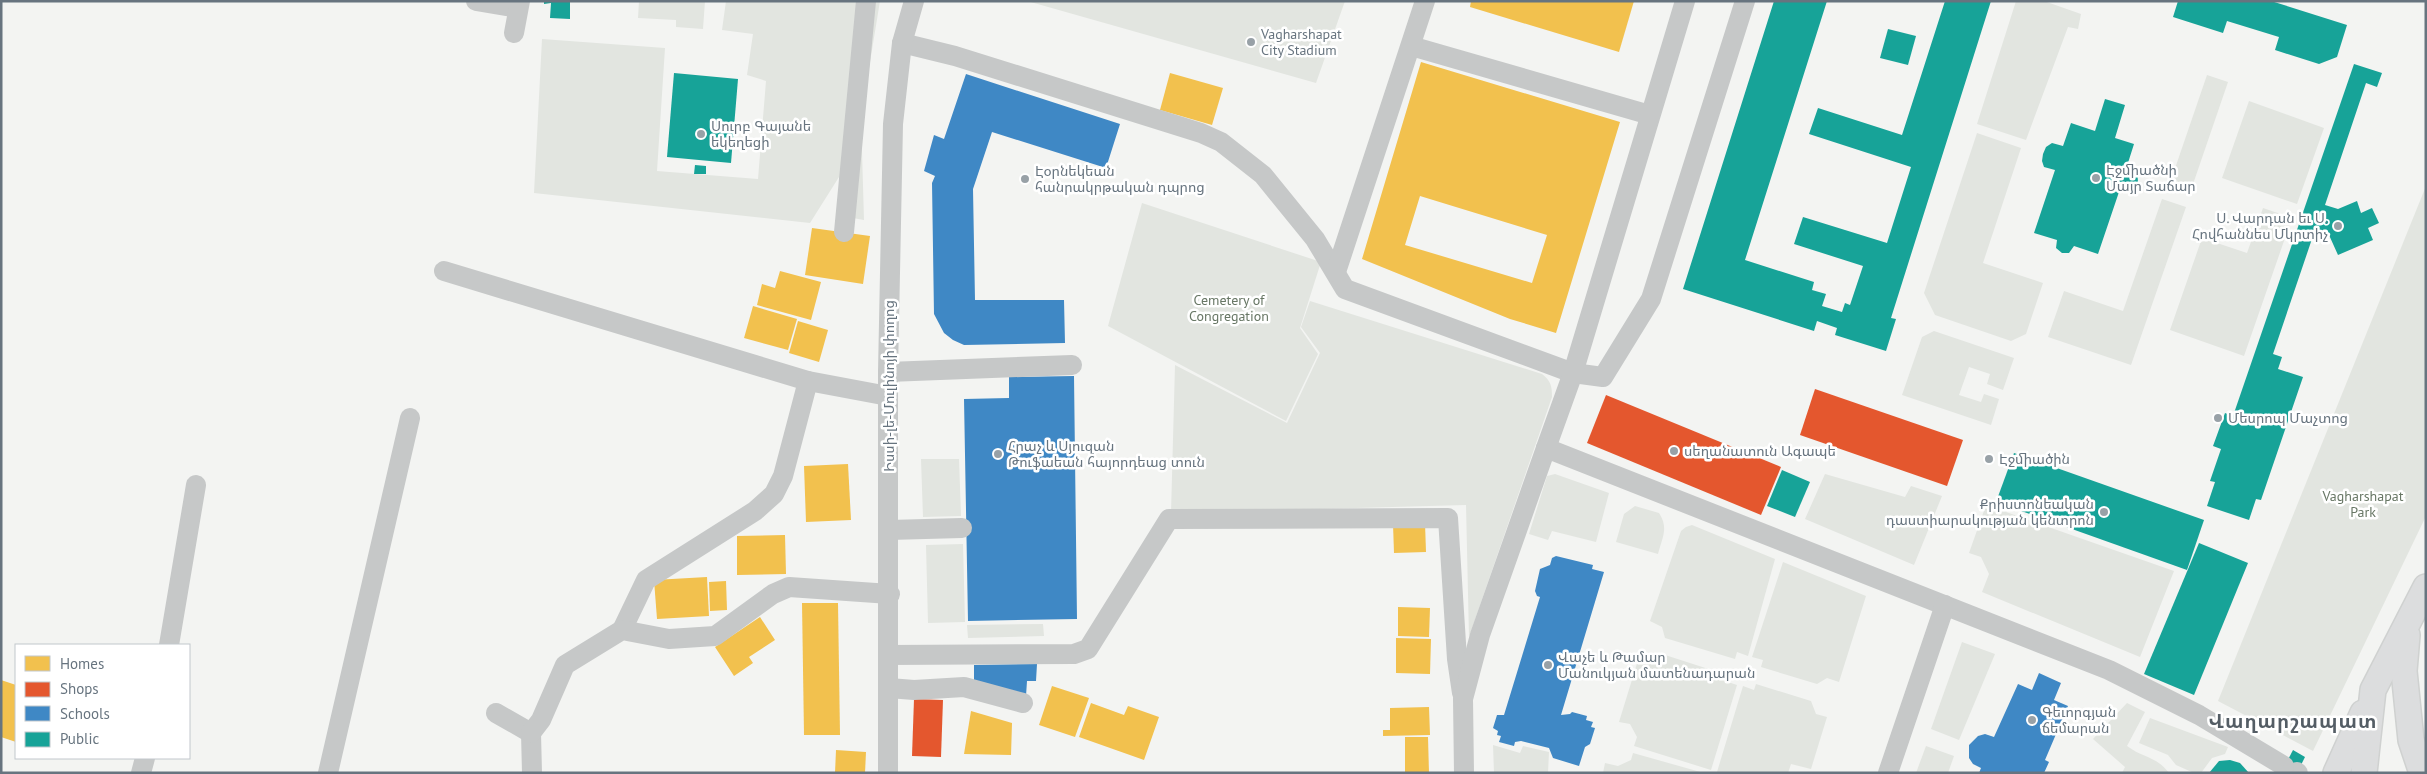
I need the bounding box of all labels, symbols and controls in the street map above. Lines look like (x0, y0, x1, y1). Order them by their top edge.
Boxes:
place label: Vagharshapat City Stadium (1260, 25, 1342, 59)
marker: Vagharshapat City Stadium (1245, 36, 1257, 48)
place label: Սուրբ Գայանե եկեղեցի (711, 117, 811, 151)
marker: Սուրբ Գայանե եկեղեցի (695, 128, 707, 140)
place label: Էջմիածնի Մայր Տաճար (2106, 161, 2196, 195)
place label: Էօրնեկեան հանրակրթական դպրոց (1035, 162, 1205, 196)
marker: Էջմիածնի Մայր Տաճար (2090, 172, 2102, 184)
marker: Էօրնեկեան հանրակրթական դպրոց (1019, 173, 1031, 185)
place label: Ս. Վարդան եւ Ս. Հովհաննես Մկրտիչ (2192, 209, 2328, 243)
marker: Ս. Վարդան եւ Ս. Հովհաննես Մկրտիչ (2332, 220, 2344, 232)
park label: Cemetery of Congregation (1189, 291, 1269, 325)
street label: Իսսի-լե-Մուլինոյի փողոց (880, 300, 898, 472)
place label: Մեսրոպ Մաչտոց (2228, 409, 2348, 427)
marker: Մեսրոպ Մաչտոց (2212, 412, 2224, 424)
place label: Հրաչ և Սյուզան Թուֆաեան հայորդեաց տուն (1008, 437, 1205, 471)
place label: սեղանատուն Ագապե (1684, 442, 1836, 460)
marker: սեղանատուն Ագապե (1668, 445, 1680, 457)
marker: Հրաչ և Սյուզան Թուֆաեան հայորդեաց տուն (992, 448, 1004, 460)
place label: Էջմիածին (1999, 450, 2070, 468)
marker: Էջմիածին (1983, 453, 1995, 465)
park label: Vagharshapat Park (2322, 487, 2404, 521)
place label: Քրիստոնեական դաստիարակության կենտրոն (1886, 495, 2094, 529)
marker: Քրիստոնեական դաստիարակության կենտրոն (2098, 506, 2110, 518)
legend (15, 644, 190, 759)
place label: Վաչե և Թամար Մանուկյան մատենադարան (1558, 648, 1755, 682)
text: Homes (60, 654, 104, 673)
marker: Վաչե և Թամար Մանուկյան մատենադարան (1542, 659, 1554, 671)
text: Shops (60, 679, 99, 698)
place label: Գեւորգյան ճեմարան (2042, 703, 2116, 737)
text: Schools (60, 704, 110, 723)
district label: Վաղարշապատ (2209, 709, 2378, 733)
marker: Գեւորգյան ճեմարան (2026, 714, 2038, 726)
text: Public (60, 729, 99, 748)

